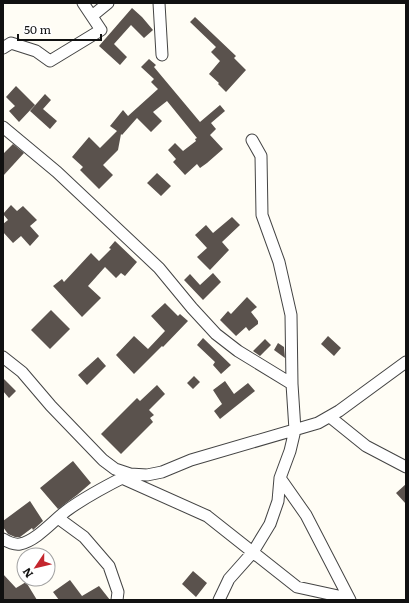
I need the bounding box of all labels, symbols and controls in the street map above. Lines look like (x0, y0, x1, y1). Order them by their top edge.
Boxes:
scale bar (18, 16, 101, 42)
text: 50 m (24, 20, 51, 38)
north arrow (16, 547, 56, 587)
text: N (18, 565, 36, 582)

